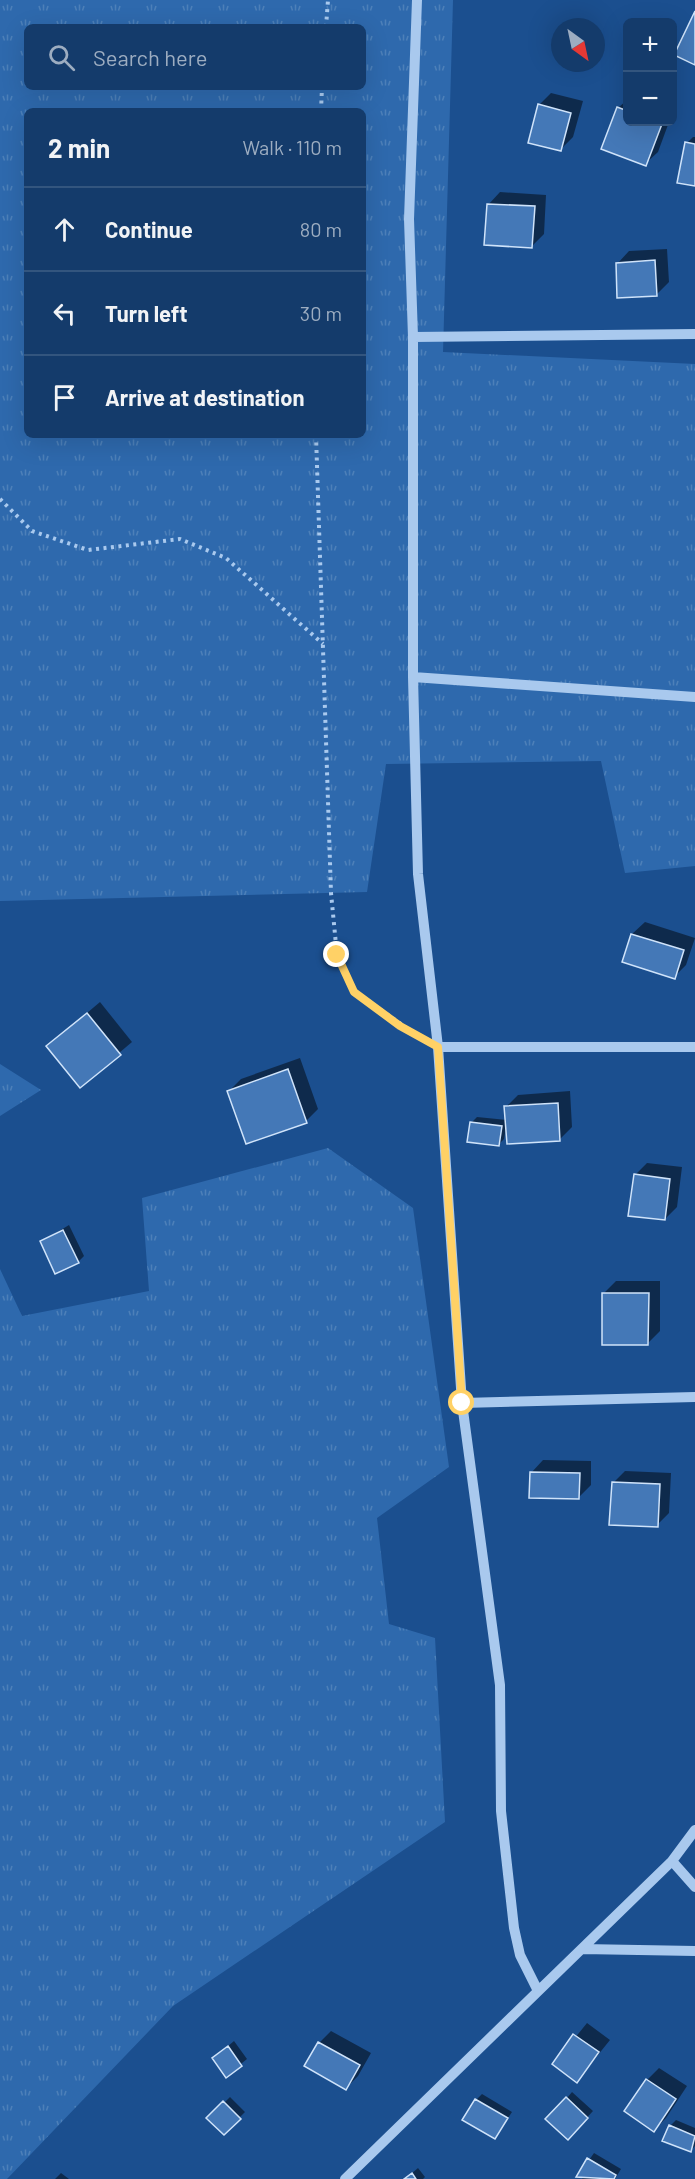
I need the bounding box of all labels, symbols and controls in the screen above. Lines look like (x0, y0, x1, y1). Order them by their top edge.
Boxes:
north arrow (551, 18, 605, 72)
map controls (623, 18, 677, 126)
button: + (623, 18, 677, 72)
search box (24, 24, 366, 90)
icon: search (45, 41, 78, 74)
text: Search here (93, 44, 207, 70)
button: − (623, 72, 677, 126)
text: 2 min (48, 132, 110, 163)
text: Walk · 110 m (242, 135, 342, 159)
icon: ahead (48, 213, 81, 246)
text: Continue (105, 216, 193, 242)
text: 80 m (300, 217, 342, 241)
icon: left (48, 297, 81, 330)
text: Turn left (105, 300, 188, 326)
text: 30 m (300, 301, 342, 325)
icon: arrive (48, 381, 81, 414)
text: Arrive at destination (105, 384, 304, 410)
route end (323, 941, 349, 967)
route start (448, 1389, 474, 1415)

